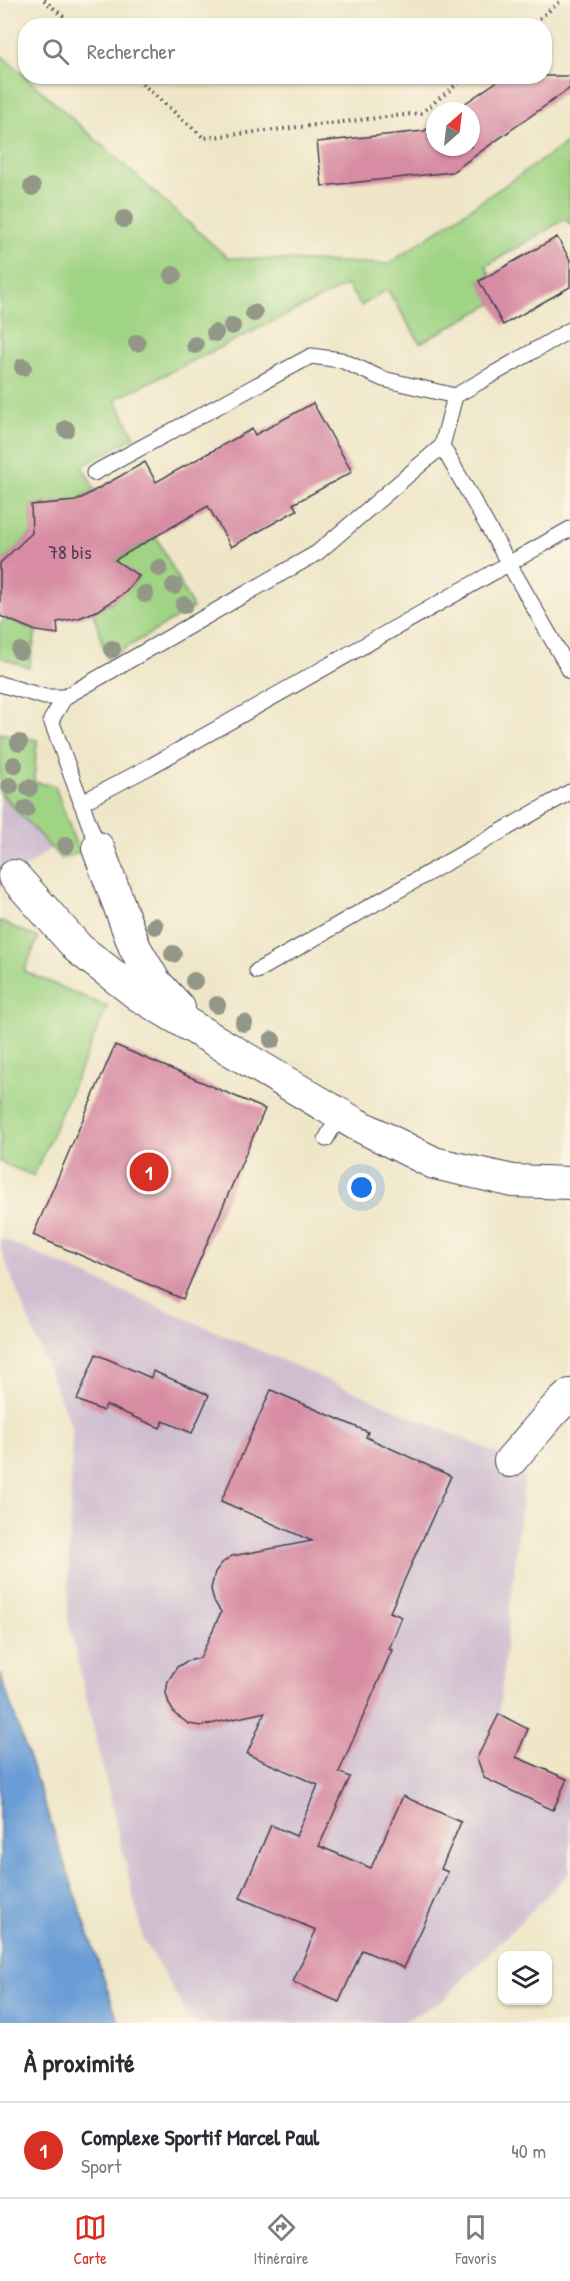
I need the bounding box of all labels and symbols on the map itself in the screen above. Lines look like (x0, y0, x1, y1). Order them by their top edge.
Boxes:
north arrow (426, 102, 480, 156)
house number: 78 bis (48, 538, 92, 565)
pin: 1 (130, 1150, 168, 1194)
your location (347, 1173, 376, 1202)

